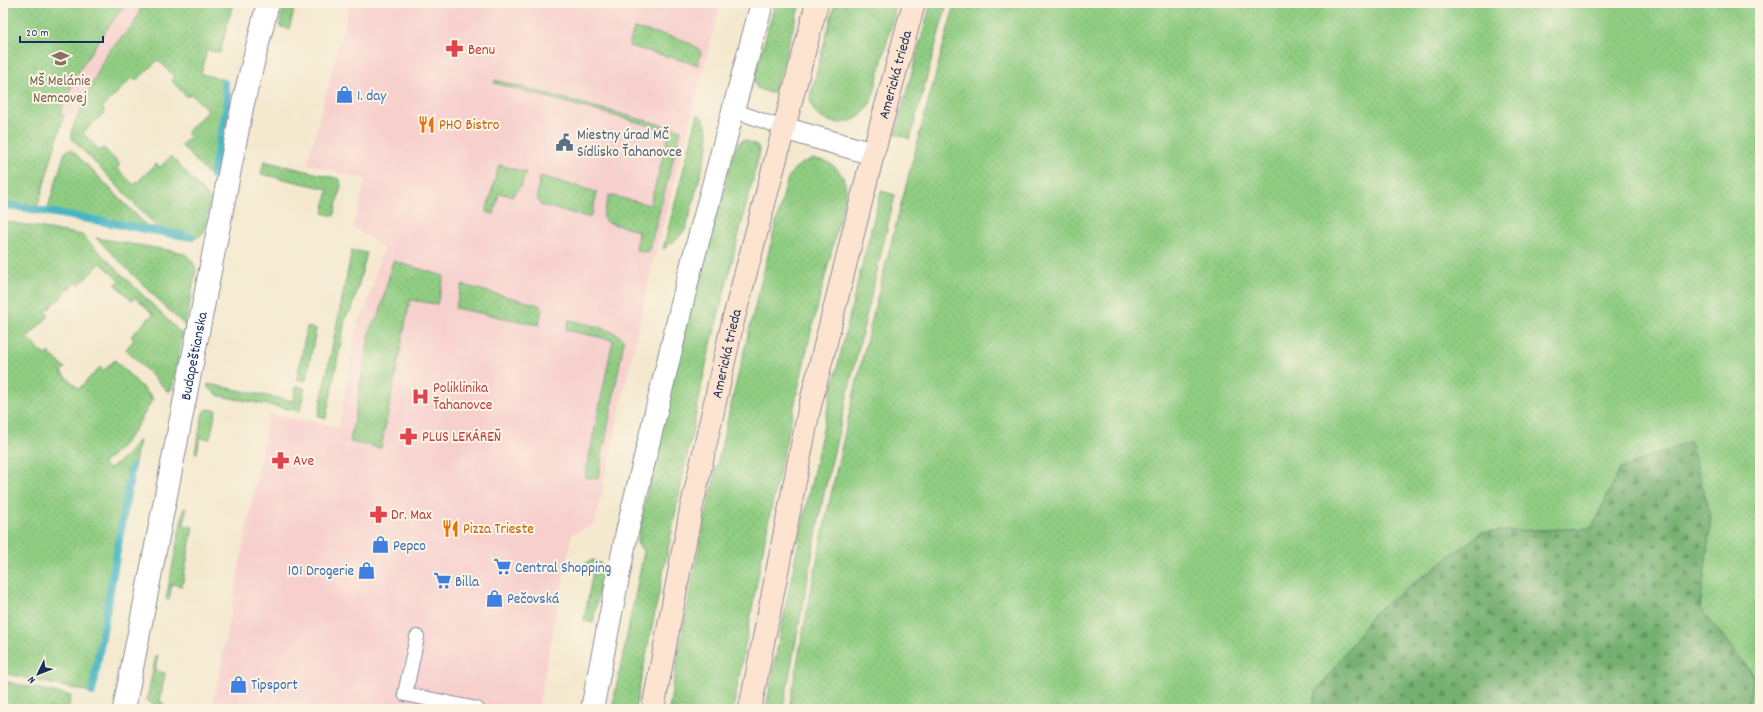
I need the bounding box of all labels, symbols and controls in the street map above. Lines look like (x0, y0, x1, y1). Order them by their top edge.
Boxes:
scale bar (20, 18, 103, 44)
text: 20 m (26, 25, 49, 42)
street label: Americká trieda (874, 27, 919, 122)
pharmacy icon: Benu (445, 39, 465, 59)
place label: Benu (468, 40, 495, 62)
school or university icon: MŠ Melánie Nemcovej (50, 49, 70, 69)
place label: MŠ Melánie Nemcovej (29, 71, 91, 110)
shop icon: 1. day (334, 85, 354, 105)
place label: 1. day (357, 86, 387, 108)
restaurant icon: PHO Bistro (416, 114, 436, 134)
place label: PHO Bistro (439, 115, 500, 137)
place label: Miestny úrad MČ Sídlisko Ťahanovce (577, 125, 682, 164)
public building icon: Miestny úrad MČ Sídlisko Ťahanovce (554, 133, 574, 153)
street label: Americká trieda (707, 306, 749, 401)
street label: Budapeštianska (176, 309, 215, 402)
place label: Poliklinika Ťahanovce (433, 378, 493, 417)
hospital icon: Poliklinika Ťahanovce (410, 386, 430, 406)
pharmacy icon: PLUS LEKÁREŇ (399, 426, 419, 446)
place label: PLUS LEKÁREŇ (422, 427, 501, 449)
pharmacy icon: Ave (270, 450, 290, 470)
place label: Ave (293, 451, 314, 473)
pharmacy icon: Dr. Max (368, 504, 388, 524)
place label: Dr. Max (391, 505, 432, 527)
restaurant icon: Pizza Trieste (440, 518, 460, 538)
place label: Pizza Trieste (463, 519, 534, 541)
shop icon: Pepco (370, 535, 390, 555)
place label: Pepco (393, 536, 426, 558)
supermarket icon: Central Shopping (492, 557, 512, 577)
place label: Central Shopping (515, 558, 611, 580)
shop icon: 101 Drogerie (357, 560, 377, 580)
place label: 101 Drogerie (288, 561, 354, 583)
supermarket icon: Billa (432, 571, 452, 591)
place label: Billa (455, 572, 480, 594)
shop icon: Pečovská (484, 588, 504, 608)
place label: Pečovská (507, 589, 560, 611)
north arrow (18, 654, 58, 694)
text: N (24, 672, 40, 687)
shop icon: Tipsport (228, 674, 248, 694)
place label: Tipsport (251, 675, 298, 697)

